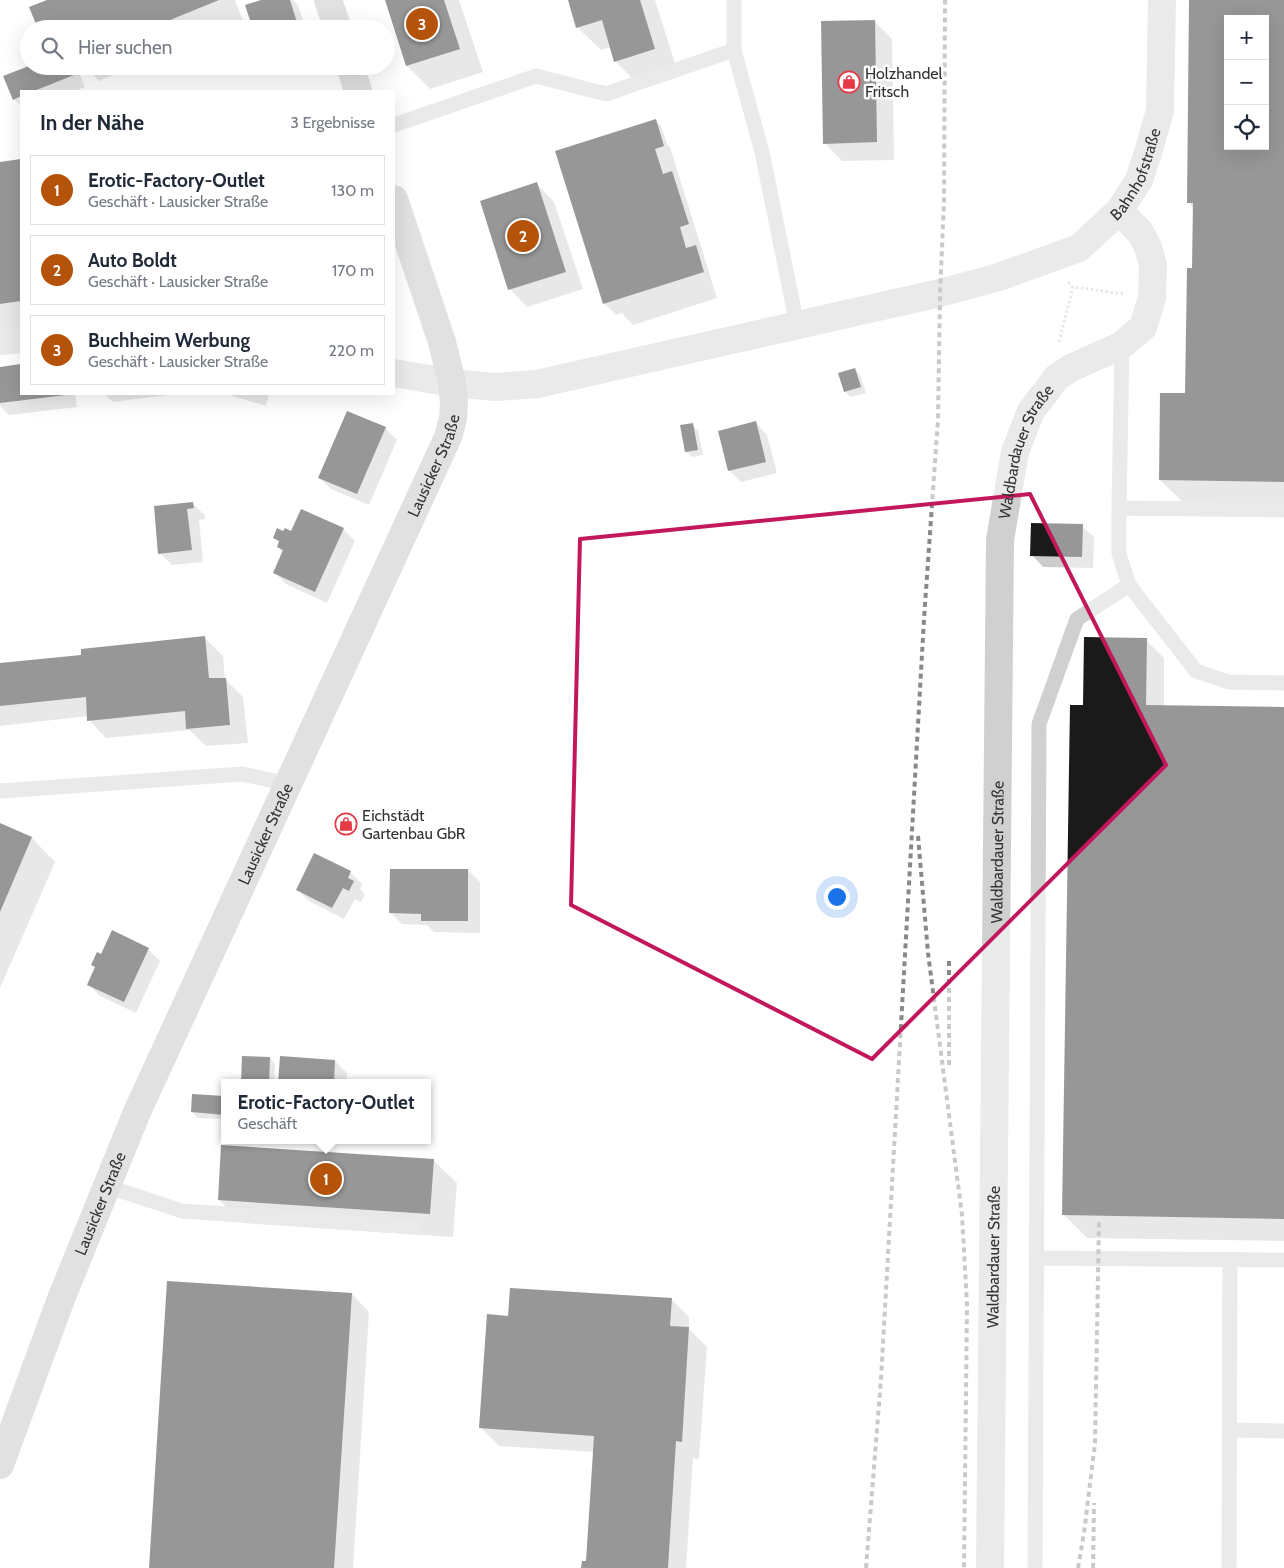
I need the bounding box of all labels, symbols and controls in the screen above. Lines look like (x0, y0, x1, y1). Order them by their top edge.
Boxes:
pin: 3 (406, 5, 438, 43)
map controls (1224, 15, 1269, 150)
button: + (1224, 15, 1269, 60)
search box (20, 20, 395, 75)
icon: search (38, 34, 66, 62)
text: Hier suchen (78, 36, 172, 59)
button: − (1224, 60, 1269, 105)
place label: Holzhandel Fritsch (865, 64, 943, 101)
shop icon: Holzhandel Fritsch (837, 70, 861, 94)
button: locate (1224, 105, 1269, 150)
text: In der Nähe (40, 110, 144, 135)
text: 3 Ergebnisse (290, 113, 375, 132)
street label: Bahnhofstraße (1106, 126, 1165, 224)
text: Erotic-Factory-Outlet (88, 169, 265, 192)
text: 1 (54, 181, 60, 200)
text: 130 m (331, 181, 374, 200)
text: Geschäft · Lausicker Straße (88, 192, 268, 211)
pin: 2 (507, 217, 539, 255)
text: Auto Boldt (88, 249, 177, 272)
text: 2 (53, 261, 61, 280)
text: 170 m (332, 261, 374, 280)
text: Geschäft · Lausicker Straße (88, 272, 268, 291)
text: Buchheim Werbung (88, 329, 250, 352)
text: 3 (53, 341, 61, 360)
text: 220 m (328, 341, 374, 360)
text: Geschäft · Lausicker Straße (88, 352, 268, 371)
street label: Waldbardauer Straße (995, 381, 1058, 520)
street label: Lausicker Straße (404, 414, 463, 520)
street label: Lausicker Straße (234, 780, 297, 888)
street label: Waldbardauer Straße (987, 781, 1008, 923)
place label: Eichstädt Gartenbau GbR (362, 806, 466, 843)
shop icon: Eichstädt Gartenbau GbR (334, 812, 358, 836)
your location (824, 884, 850, 910)
popup (221, 1079, 431, 1144)
text: Erotic-Factory-Outlet (238, 1091, 414, 1114)
text: Geschäft (238, 1114, 297, 1133)
street label: Lausicker Straße (71, 1149, 130, 1258)
pin: 1 (310, 1160, 342, 1198)
street label: Waldbardauer Straße (983, 1186, 1004, 1328)

